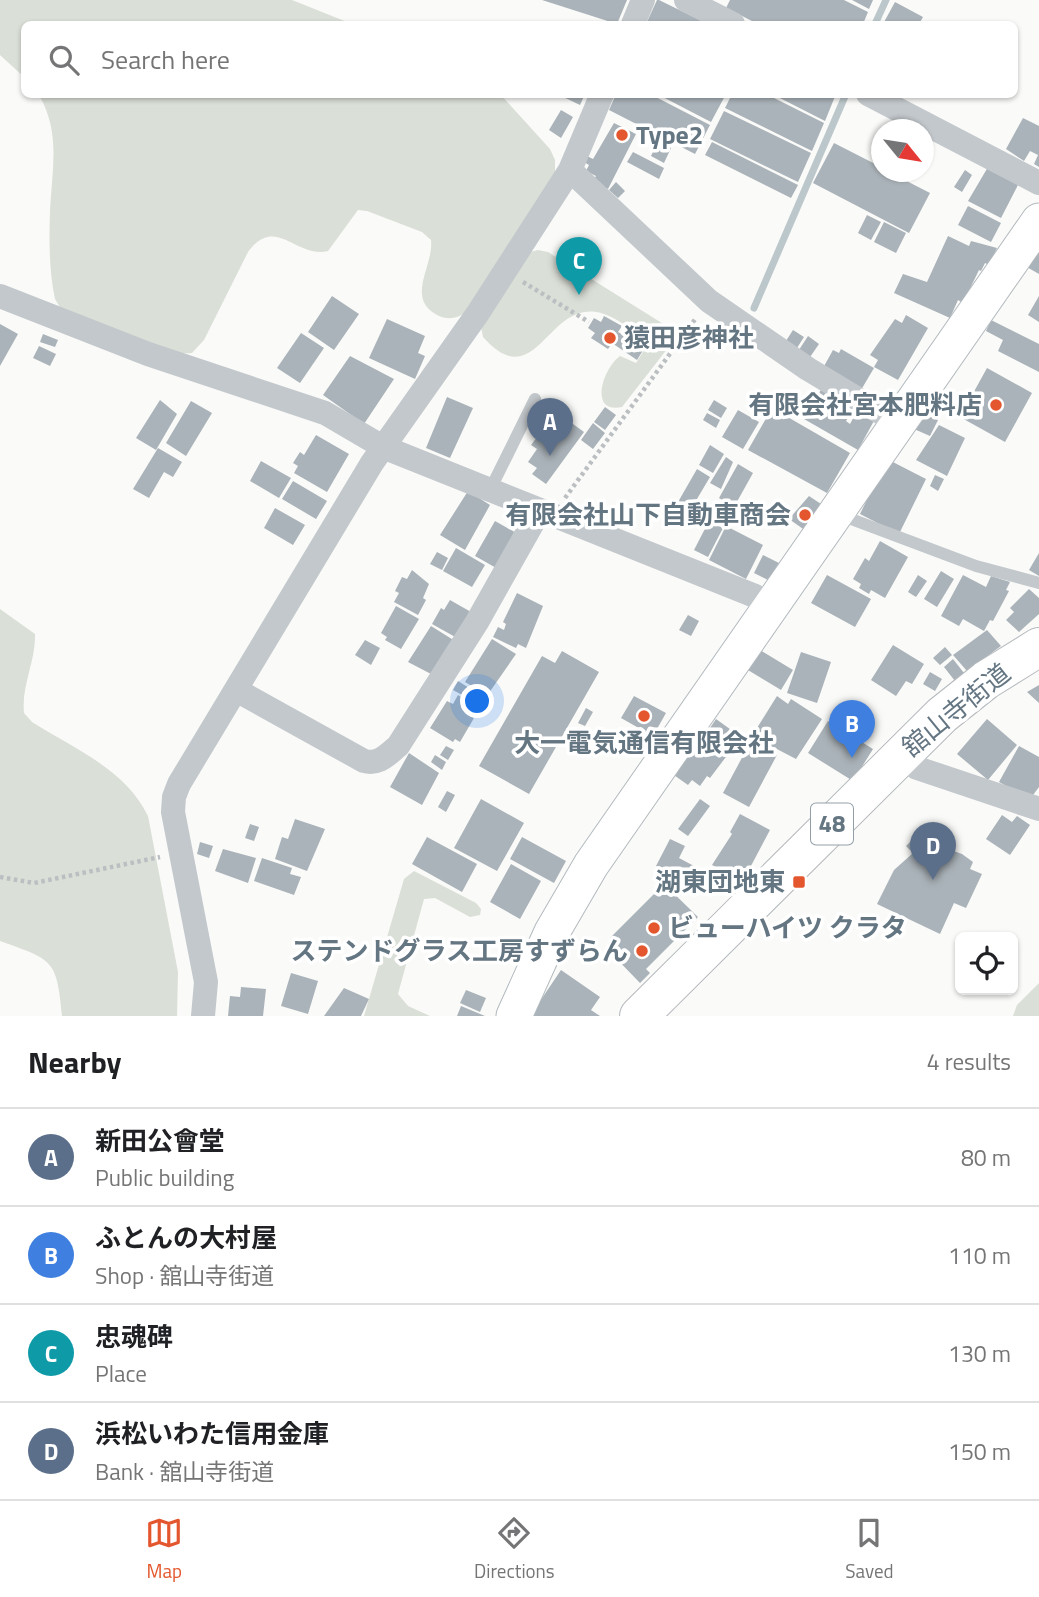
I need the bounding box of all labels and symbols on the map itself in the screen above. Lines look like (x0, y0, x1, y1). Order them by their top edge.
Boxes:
place label: Type2 (636, 115, 703, 154)
north arrow (871, 119, 934, 182)
marker: Type2 (614, 127, 630, 143)
pin: C (556, 237, 602, 295)
place label: 猿田彦神社 (624, 318, 754, 357)
marker: 猿田彦神社 (602, 330, 618, 346)
place label: 有限会社宮本肥料店 (748, 385, 982, 424)
marker: 有限会社宮本肥料店 (988, 397, 1004, 413)
pin: A (527, 398, 573, 456)
place label: 有限会社山下自動車商会 (505, 495, 791, 534)
marker: 有限会社山下自動車商会 (797, 507, 813, 523)
street label: 舘山寺街道 (893, 654, 1018, 766)
your location (460, 684, 494, 718)
pin: B (829, 700, 875, 758)
marker: 大一電気通信有限会社 (636, 708, 652, 724)
place label: 大一電気通信有限会社 (514, 723, 774, 762)
road number: 48 (811, 804, 853, 844)
pin: D (910, 822, 956, 880)
place label: 湖東団地東 (655, 862, 785, 901)
marker: 湖東団地東 (791, 874, 807, 890)
place label: ビューハイツ クラタ (668, 908, 907, 947)
marker: ビューハイツ クラタ (646, 920, 662, 936)
place label: ステンドグラス工房すずらん (291, 931, 628, 970)
marker: ステンドグラス工房すずらん (634, 943, 650, 959)

